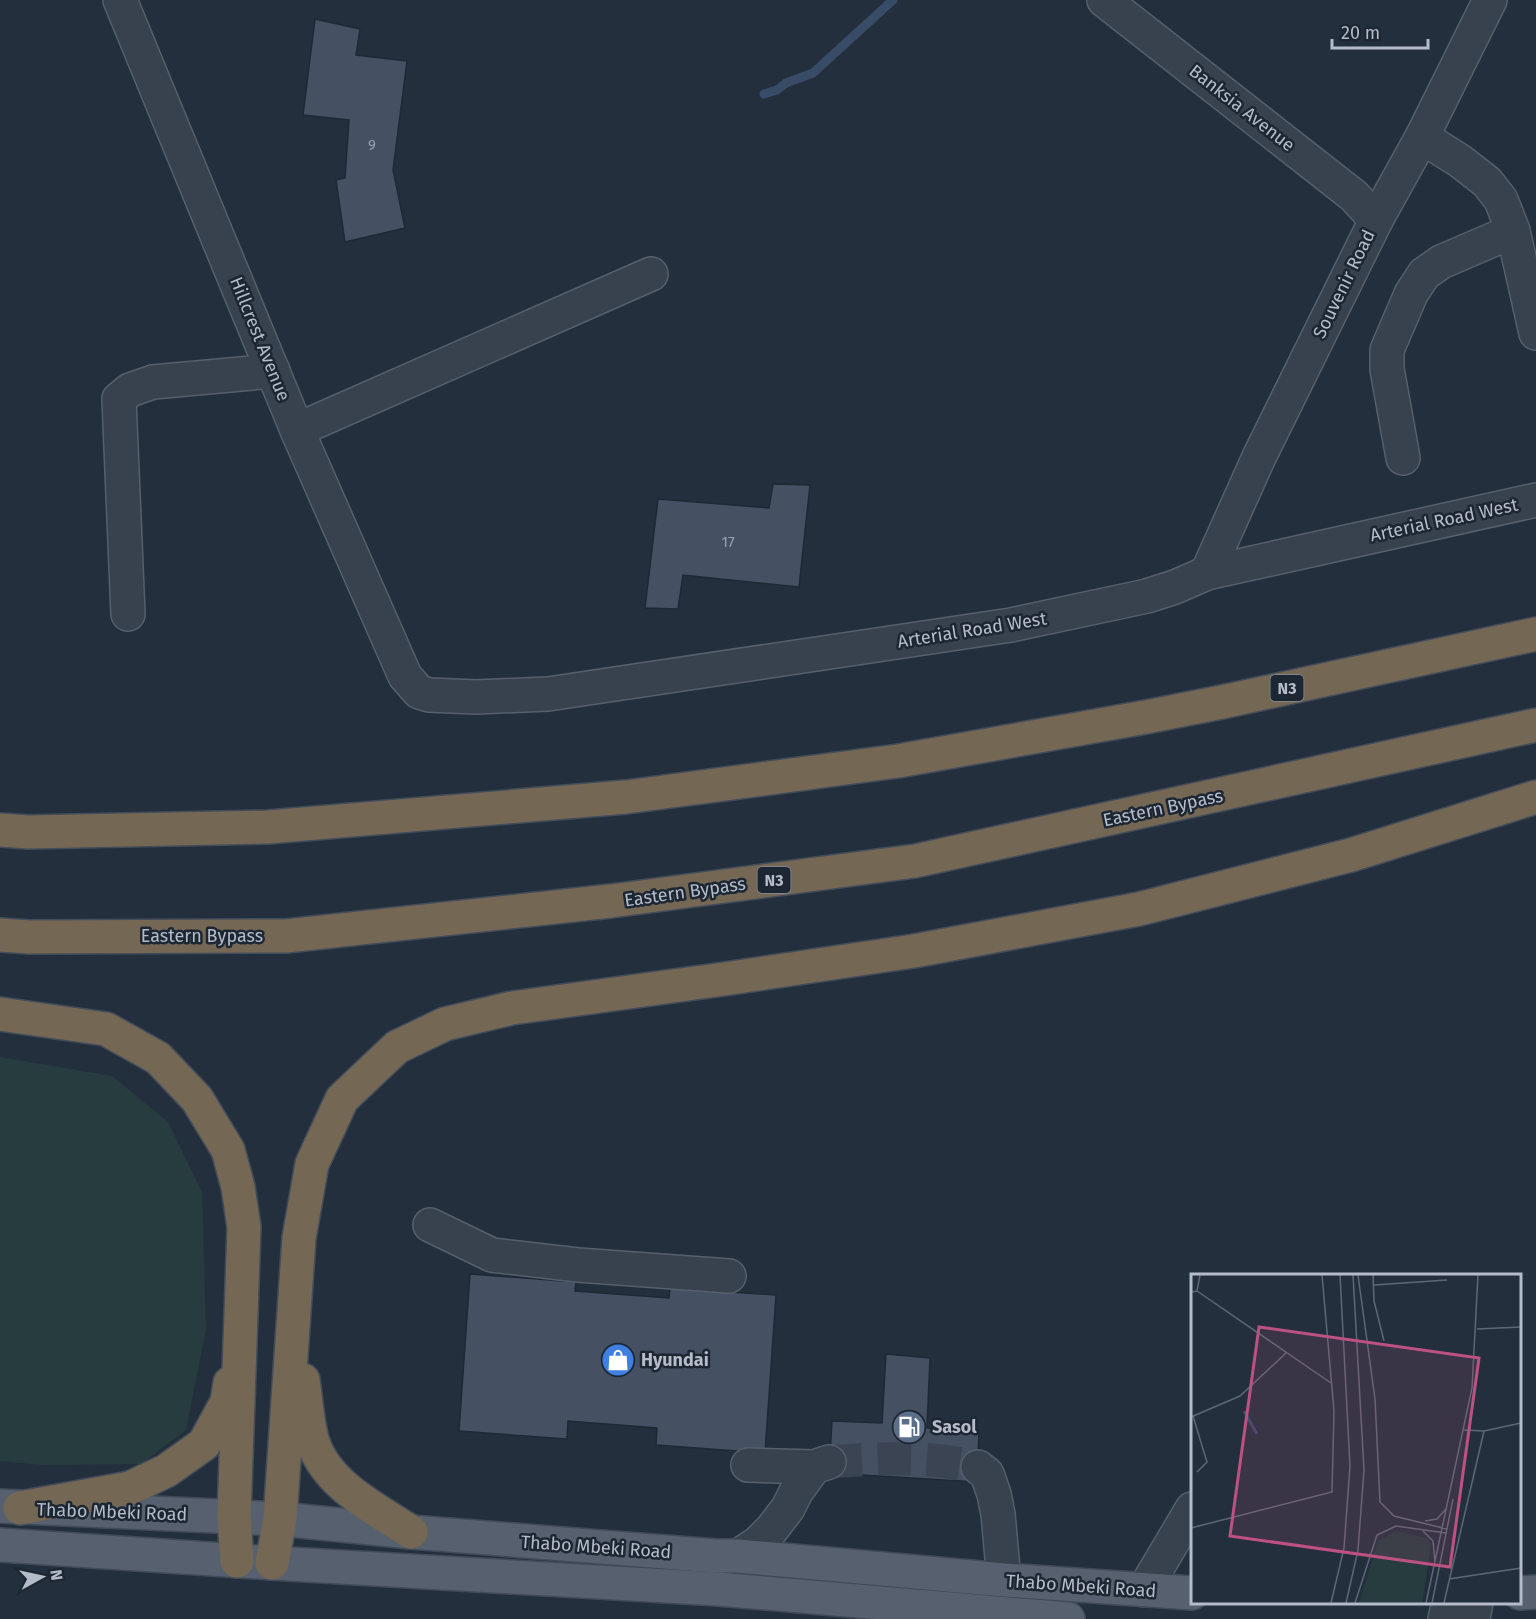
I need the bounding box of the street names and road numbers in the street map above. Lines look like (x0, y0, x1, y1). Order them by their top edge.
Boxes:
street label: Banksia Avenue (1185, 60, 1299, 156)
street label: Souvenir Road (1308, 226, 1380, 342)
street label: Hillcrest Avenue (225, 274, 295, 404)
street label: Arterial Road West (1368, 493, 1520, 546)
street label: Arterial Road West (896, 607, 1049, 653)
road number: N3 (1270, 675, 1304, 701)
street label: Eastern Bypass (1101, 785, 1225, 831)
road number: N3 (758, 867, 790, 893)
street label: Eastern Bypass (623, 873, 747, 911)
street label: Eastern Bypass (141, 925, 263, 947)
street label: Thabo Mbeki Road (36, 1498, 188, 1526)
street label: Thabo Mbeki Road (520, 1531, 672, 1563)
street label: Thabo Mbeki Road (1005, 1570, 1157, 1602)

